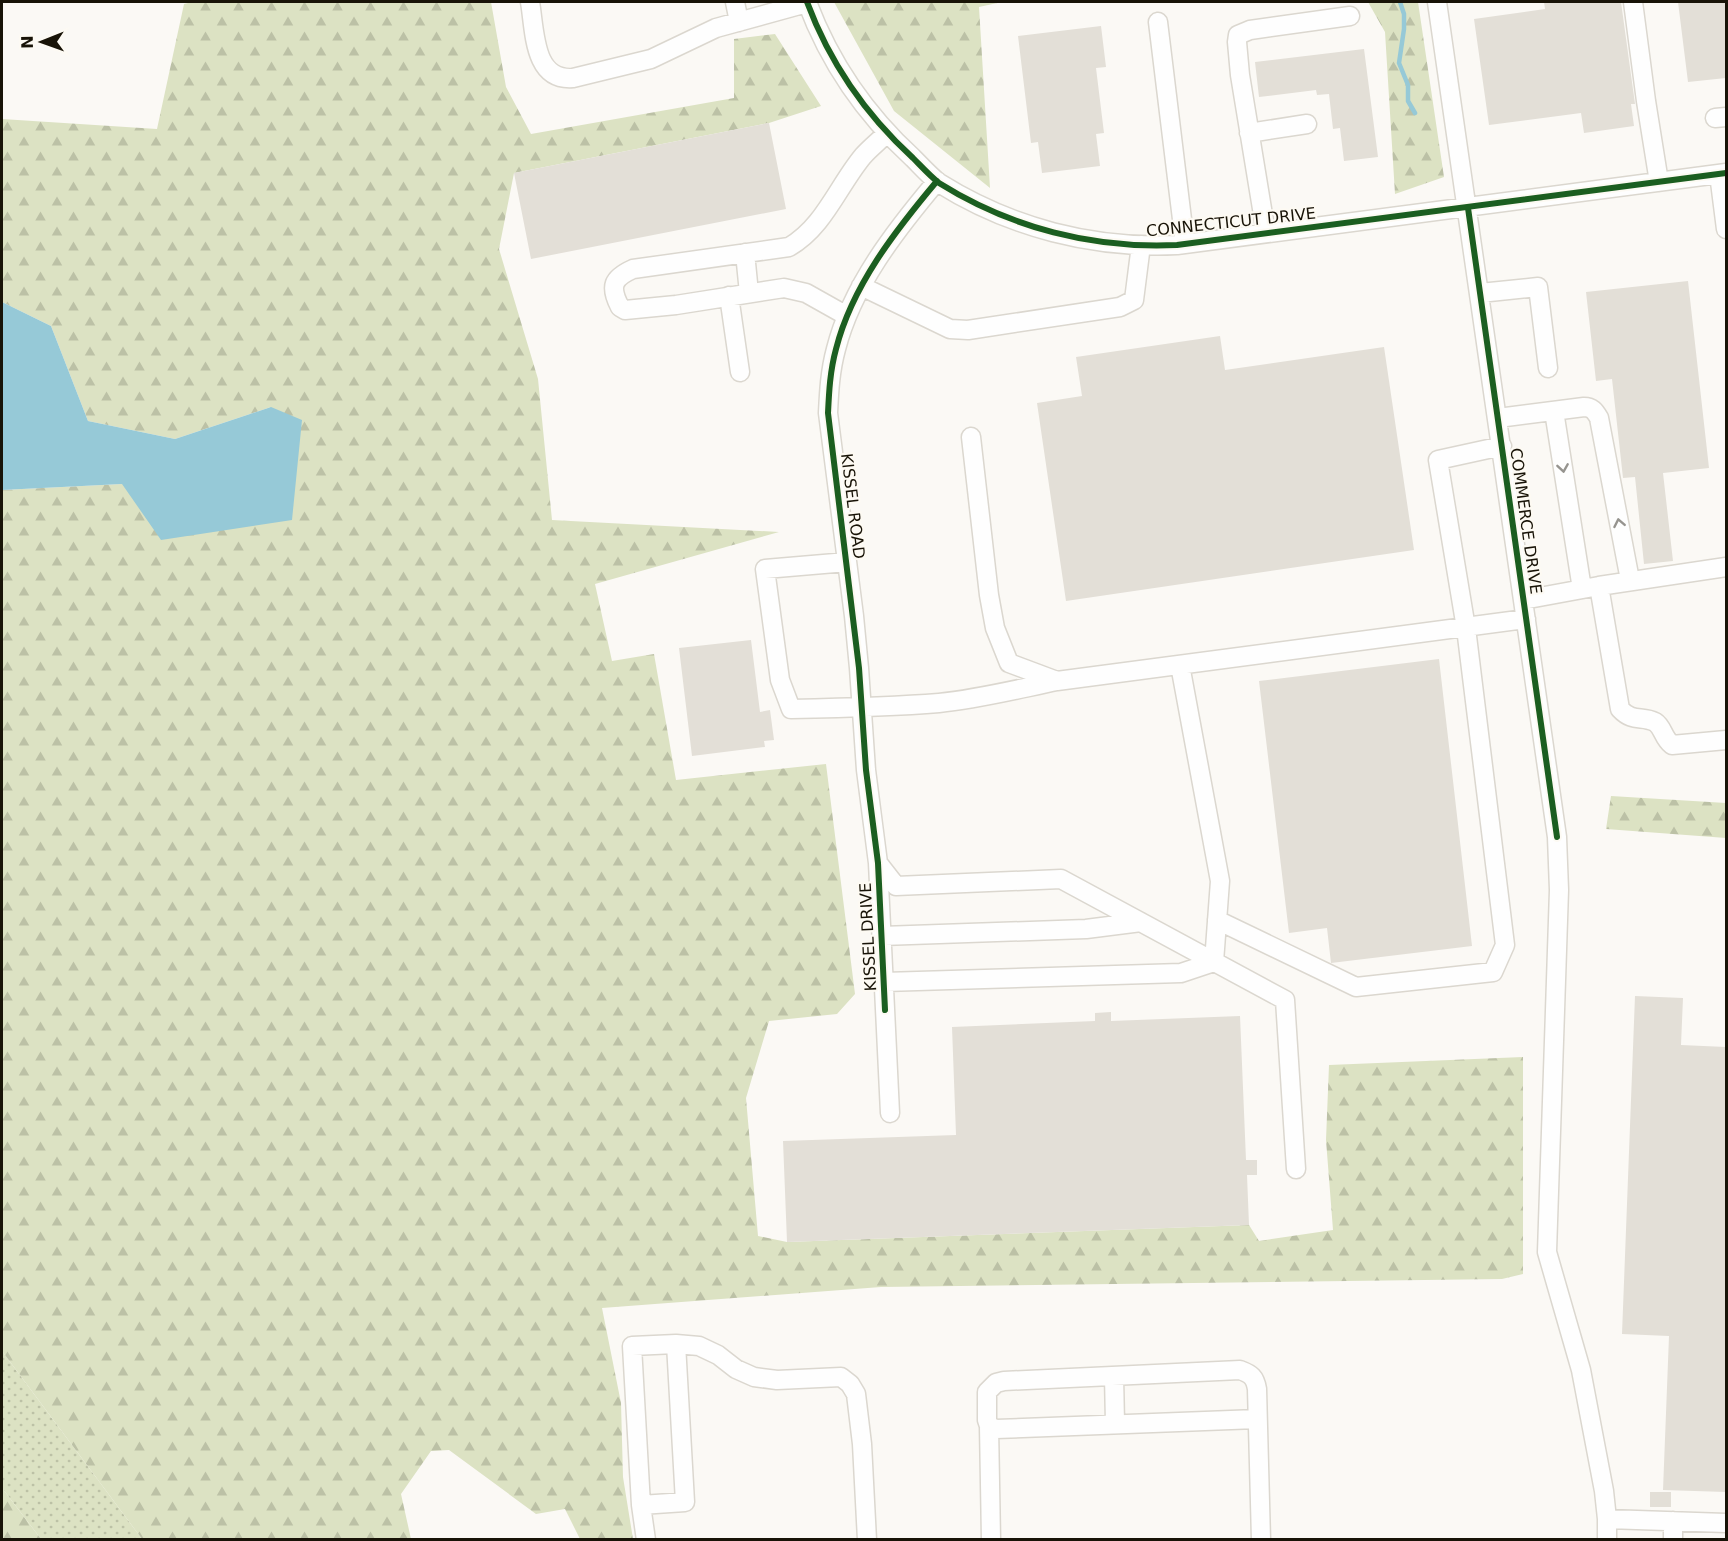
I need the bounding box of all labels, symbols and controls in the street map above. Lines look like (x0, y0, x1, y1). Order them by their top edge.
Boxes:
north arrow (12, 12, 72, 72)
text: N (18, 35, 37, 49)
street label: CONNECTICUT DRIVE (1145, 204, 1317, 240)
street label: COMMERCE DRIVE (1506, 447, 1546, 595)
street label: KISSEL ROAD (837, 452, 869, 560)
one-way arrow (1557, 464, 1569, 473)
one-way arrow (1613, 518, 1626, 528)
street label: KISSEL DRIVE (856, 882, 880, 992)

